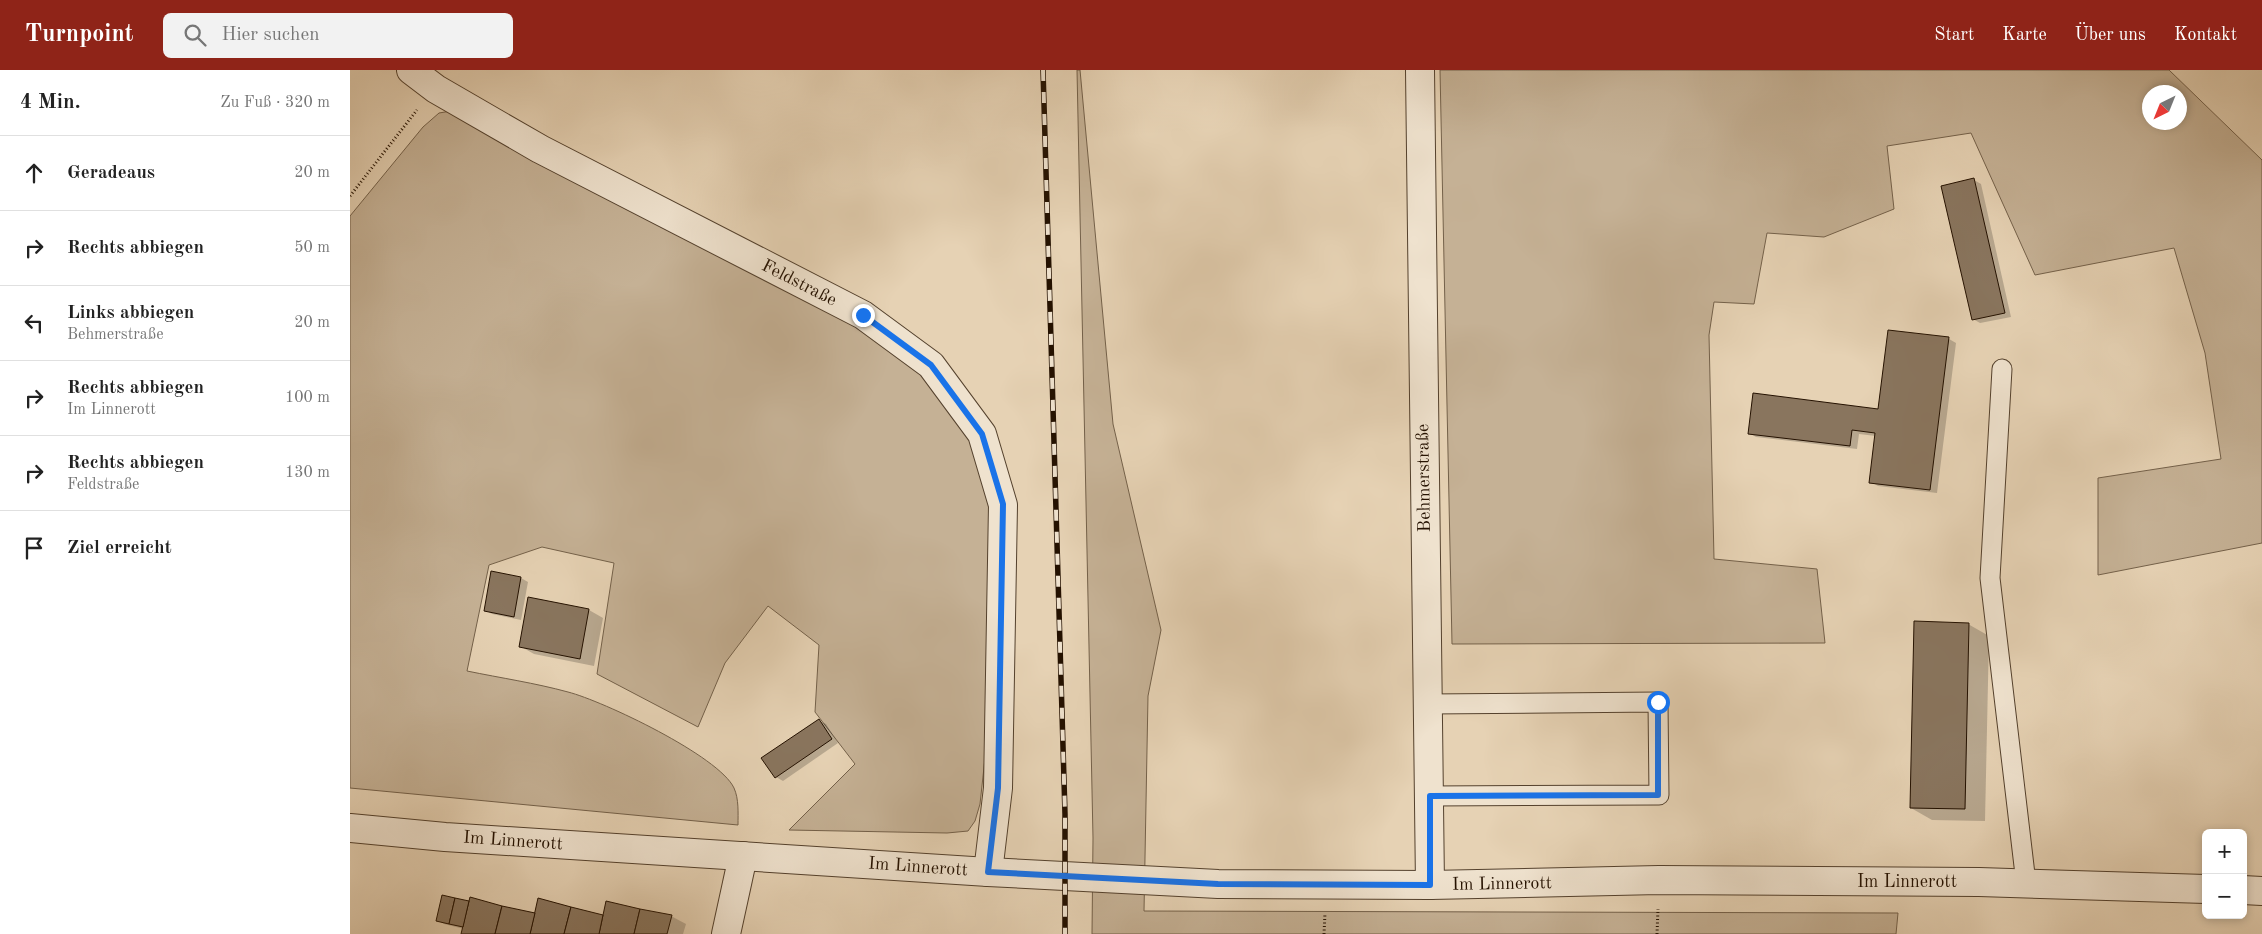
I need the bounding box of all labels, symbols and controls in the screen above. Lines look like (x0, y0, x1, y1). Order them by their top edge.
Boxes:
search box (163, 13, 513, 58)
icon: search (181, 21, 209, 49)
text: Turnpoint (25, 23, 133, 47)
text: Hier suchen (221, 26, 319, 45)
text: Start (1934, 26, 1974, 44)
text: Karte (2002, 26, 2047, 44)
text: Über uns (2075, 26, 2146, 44)
text: Kontakt (2174, 26, 2237, 44)
north arrow (2142, 85, 2187, 130)
text: 4 Min. (20, 92, 81, 113)
text: Zu Fuß · 320 m (220, 95, 330, 111)
icon: ahead (20, 159, 48, 187)
text: Geradeaus (67, 164, 155, 183)
text: 20 m (294, 165, 330, 181)
icon: right (20, 234, 48, 262)
text: Rechts abbiegen (67, 239, 204, 258)
text: 50 m (294, 240, 330, 256)
street label: Feldstraße (759, 256, 839, 310)
text: Links abbiegen (67, 304, 194, 323)
route end (852, 304, 875, 327)
icon: left (20, 309, 48, 337)
text: 20 m (294, 315, 330, 331)
text: Behmerstraße (67, 327, 164, 343)
text: Rechts abbiegen (67, 379, 204, 398)
icon: right (20, 384, 48, 412)
text: 100 m (285, 390, 330, 406)
text: Im Linnerott (67, 402, 156, 418)
street label: Behmerstraße (1414, 424, 1434, 532)
text: Rechts abbiegen (67, 454, 204, 473)
icon: right (20, 459, 48, 487)
text: 130 m (285, 465, 330, 481)
text: Feldstraße (67, 477, 139, 493)
icon: arrive (20, 534, 48, 562)
text: Ziel erreicht (67, 539, 172, 558)
route start (1647, 691, 1670, 714)
street label: Im Linnerott (463, 829, 563, 853)
map controls (2202, 829, 2247, 919)
button: + (2202, 829, 2247, 874)
street label: Im Linnerott (868, 855, 968, 879)
street label: Im Linnerott (1857, 873, 1957, 891)
street label: Im Linnerott (1452, 874, 1552, 894)
button: − (2202, 874, 2247, 919)

